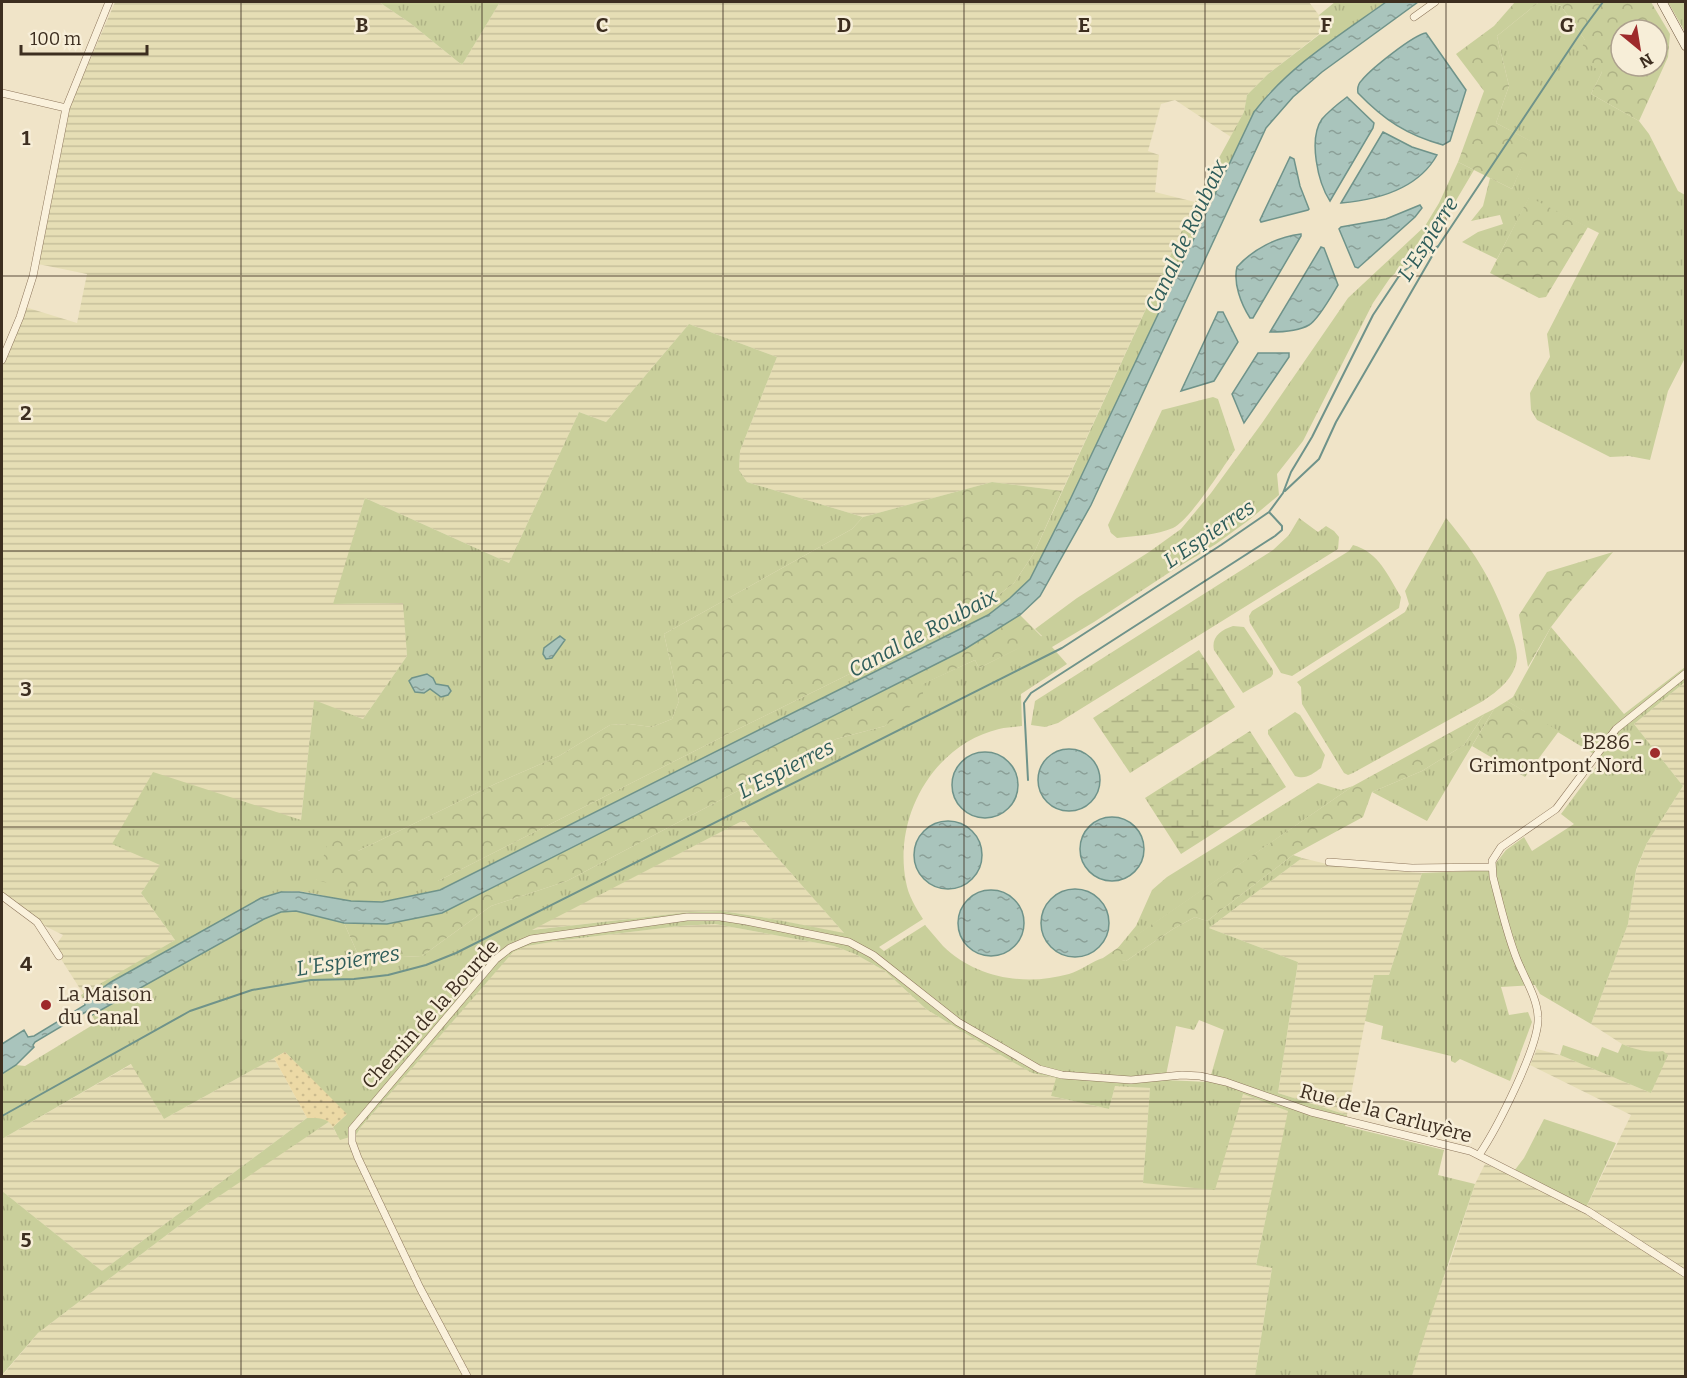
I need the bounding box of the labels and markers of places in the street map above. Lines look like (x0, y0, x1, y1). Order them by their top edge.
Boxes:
place label: B286 - Grimontpont Nord (1469, 730, 1643, 777)
marker: B286 - Grimontpont Nord (1648, 746, 1662, 760)
place label: La Maison du Canal (58, 982, 152, 1029)
marker: La Maison du Canal (39, 998, 53, 1012)

